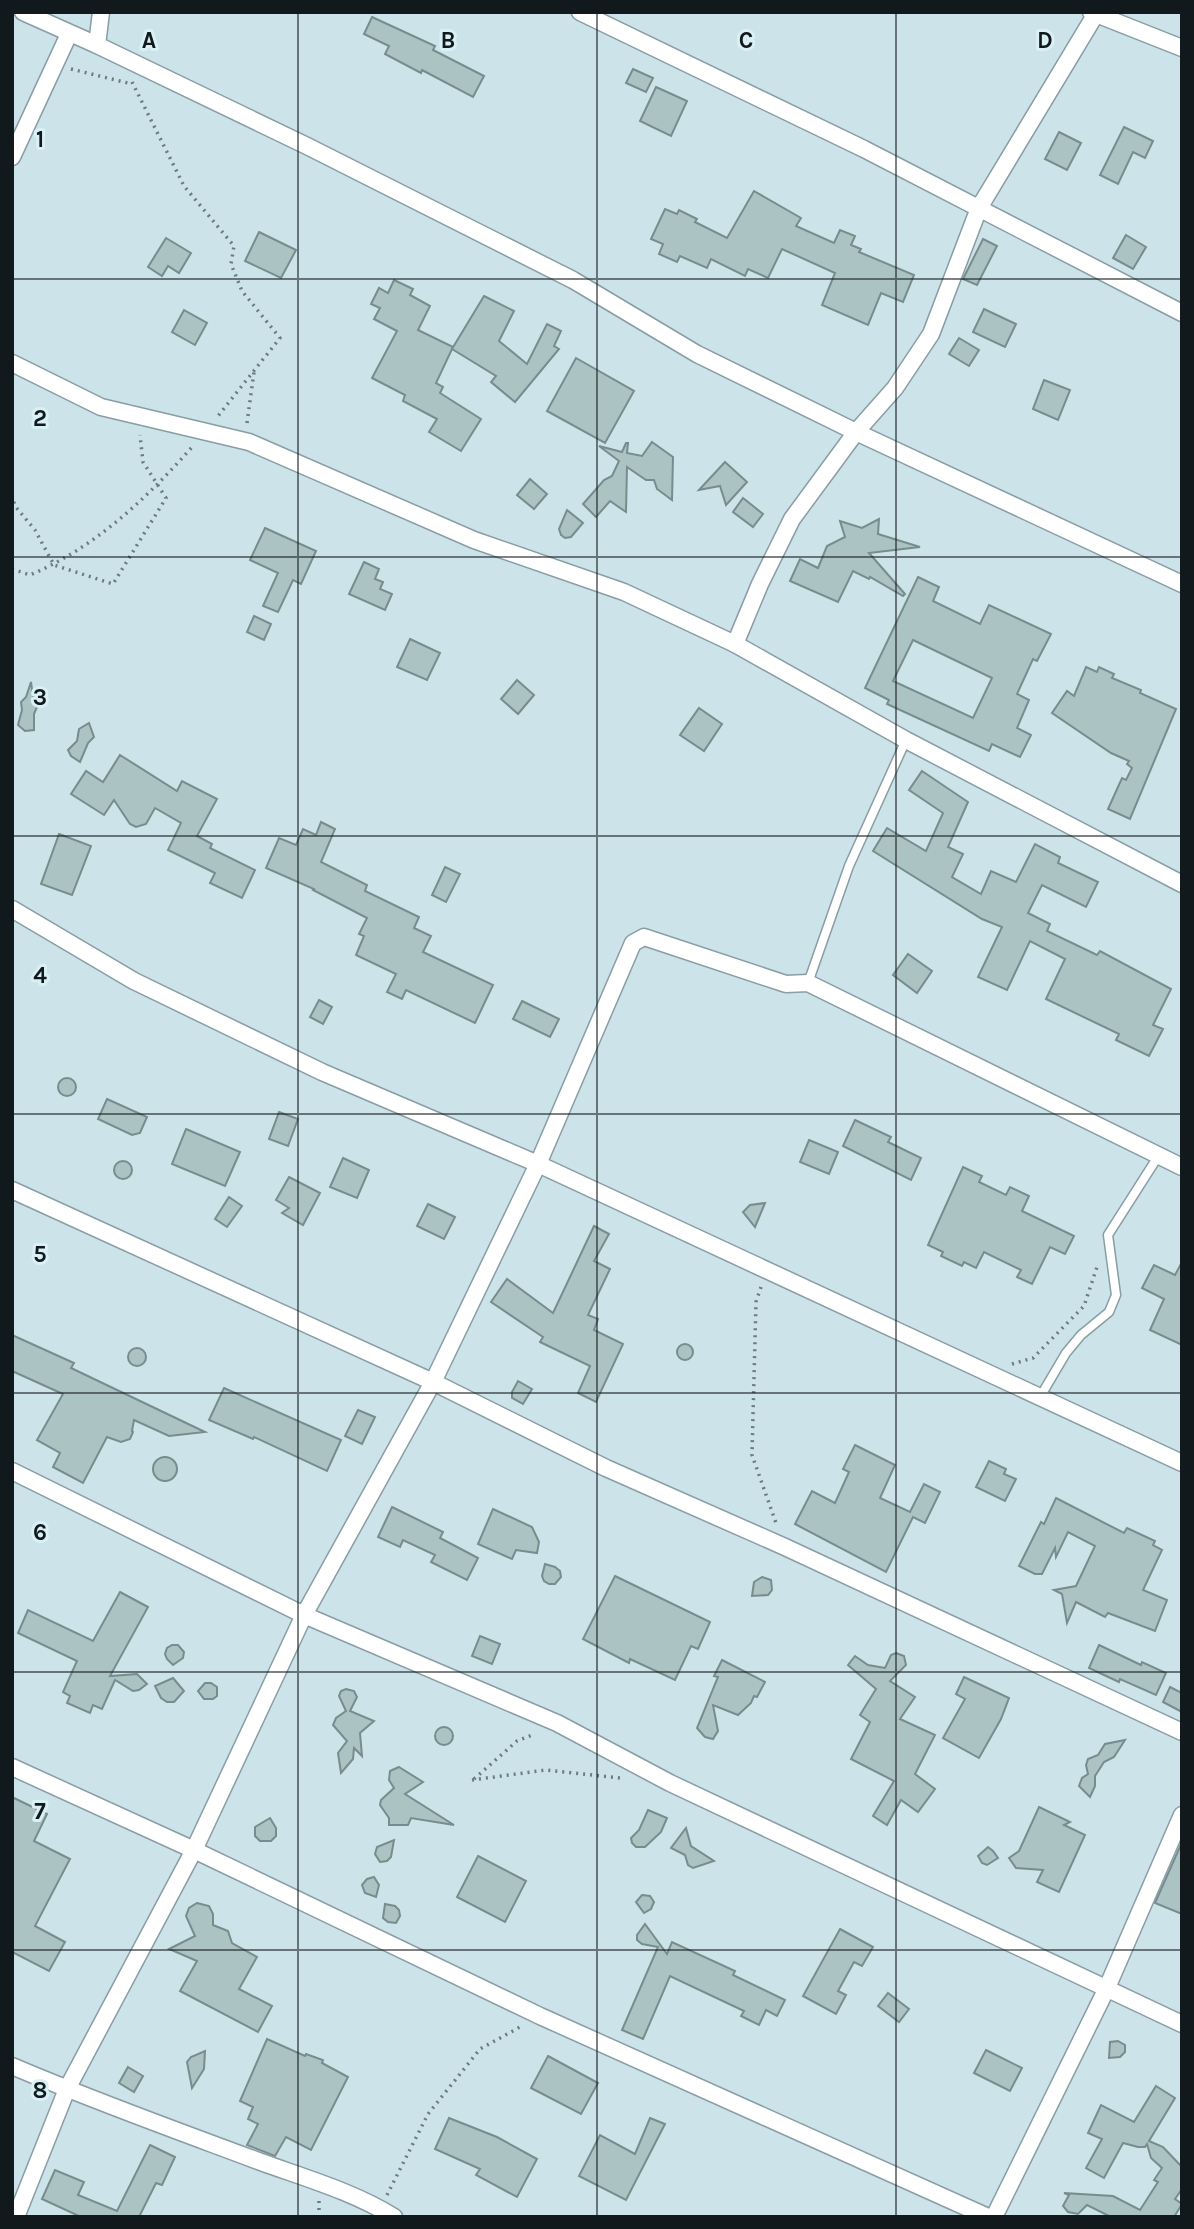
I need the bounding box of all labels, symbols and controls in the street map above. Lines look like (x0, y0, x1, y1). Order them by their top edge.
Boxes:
text: A (142, 27, 156, 54)
text: B (441, 27, 455, 54)
text: C (739, 27, 753, 54)
text: D (1037, 27, 1053, 54)
text: 1 (36, 126, 44, 153)
text: 2 (33, 405, 47, 432)
text: 3 (33, 684, 47, 711)
text: 4 (33, 962, 47, 989)
text: 5 (33, 1241, 47, 1268)
text: 6 (33, 1519, 47, 1546)
text: 7 (34, 1798, 46, 1825)
text: 8 (33, 2077, 47, 2104)

